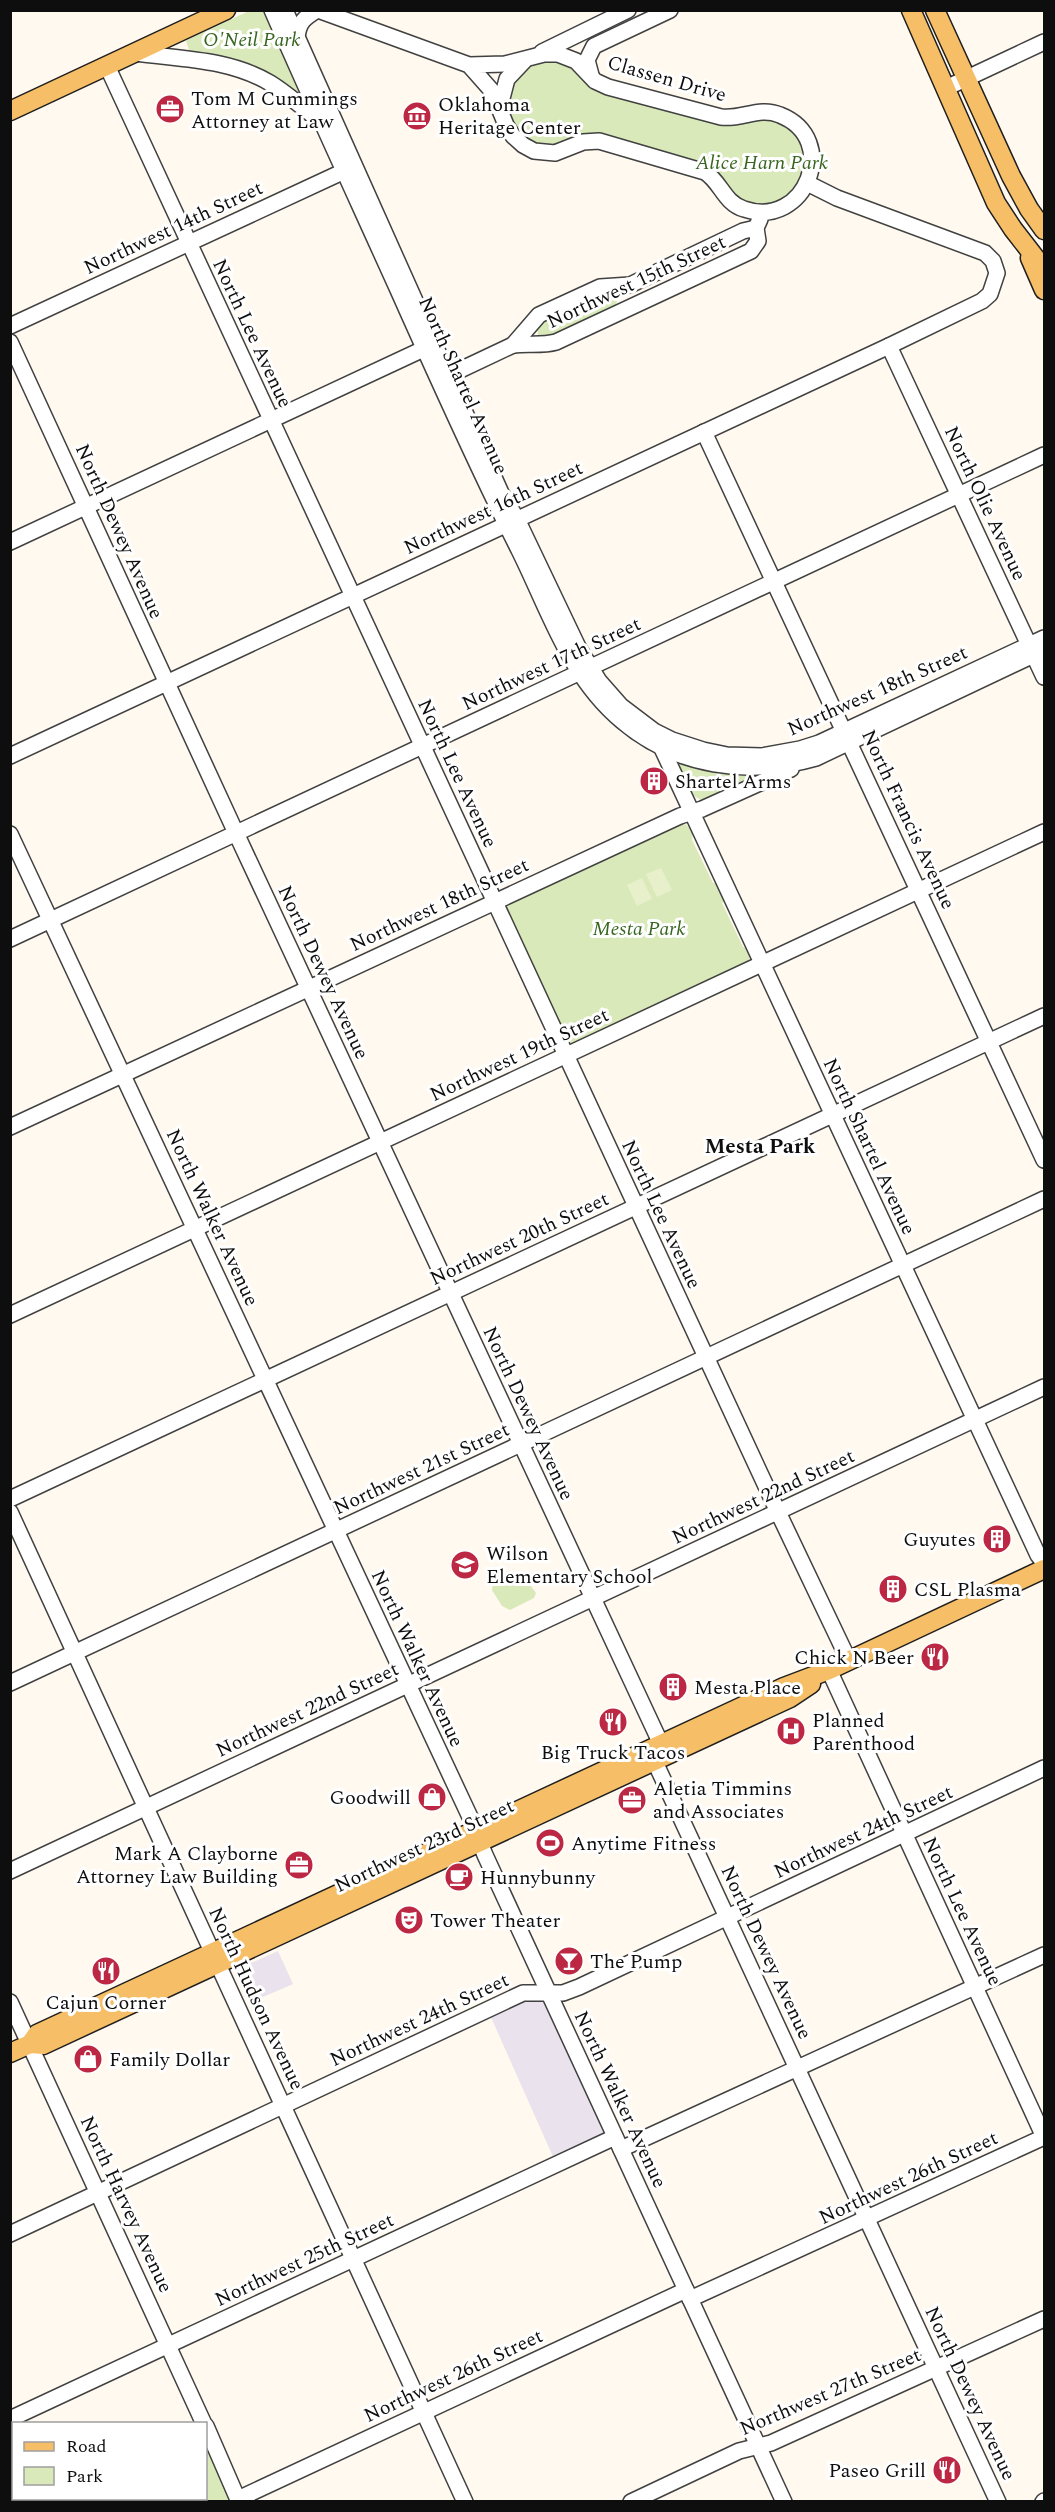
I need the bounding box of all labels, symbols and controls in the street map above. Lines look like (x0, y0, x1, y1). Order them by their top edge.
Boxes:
park label: O'Neil Park (203, 25, 301, 55)
street label: Classen Drive (604, 48, 730, 110)
place label: Tom M Cummings Attorney at Law (191, 84, 358, 137)
place label: Oklahoma Heritage Center (438, 90, 581, 143)
office icon: Tom M Cummings Attorney at Law (154, 93, 186, 125)
museum icon: Oklahoma Heritage Center (401, 100, 433, 132)
park label: Alice Harn Park (695, 148, 829, 178)
street label: Northwest 14th Street (79, 173, 268, 283)
street label: Northwest 15th Street (542, 227, 731, 337)
street label: North Lee Avenue (204, 254, 300, 413)
street label: North Shartel Avenue (410, 292, 516, 479)
street label: North Olie Avenue (936, 421, 1034, 586)
street label: North Dewey Avenue (67, 439, 171, 624)
street label: Northwest 16th Street (399, 453, 588, 563)
street label: Northwest 17th Street (457, 609, 646, 719)
street label: Northwest 18th Street (782, 638, 972, 744)
street label: North Lee Avenue (409, 694, 505, 853)
street label: North Francis Avenue (853, 725, 963, 914)
building icon: Shartel Arms (638, 765, 670, 797)
place label: Shartel Arms (675, 767, 791, 797)
street label: Northwest 18th Street (345, 850, 534, 960)
street label: North Dewey Avenue (270, 880, 377, 1064)
park label: Mesta Park (592, 914, 686, 944)
street label: Northwest 19th Street (425, 1000, 614, 1110)
street label: North Shartel Avenue (815, 1053, 923, 1240)
street label: North Walker Avenue (158, 1124, 266, 1311)
district label: Mesta Park (704, 1131, 816, 1163)
street label: North Lee Avenue (613, 1135, 709, 1294)
street label: Northwest 20th Street (425, 1184, 614, 1294)
street label: North Dewey Avenue (475, 1321, 582, 1505)
street label: Northwest 21st Street (328, 1415, 515, 1523)
street label: Northwest 22nd Street (667, 1441, 860, 1553)
building icon: Guyutes (981, 1523, 1013, 1555)
place label: Guyutes (903, 1525, 976, 1555)
place label: Wilson Elementary School (486, 1539, 652, 1592)
school or university icon: Wilson Elementary School (449, 1549, 481, 1581)
street label: North Walker Avenue (363, 1565, 471, 1752)
building icon: CSL Plasma (877, 1573, 909, 1605)
place label: CSL Plasma (914, 1575, 1021, 1605)
restaurant icon: Chick N Beer (919, 1641, 951, 1673)
place label: Chick N Beer (794, 1643, 914, 1673)
street label: Northwest 22nd Street (211, 1654, 404, 1766)
building icon: Mesta Place (657, 1671, 689, 1703)
place label: Mesta Place (694, 1673, 801, 1703)
restaurant icon: Big Truck Tacos (597, 1706, 629, 1738)
place label: Planned Parenthood (812, 1706, 915, 1759)
hospital icon: Planned Parenthood (775, 1715, 807, 1747)
place label: Big Truck Tacos (541, 1738, 685, 1768)
place label: Aletia Timmins and Associates (653, 1774, 792, 1827)
street label: Northwest 24th Street (769, 1777, 958, 1887)
shop icon: Goodwill (416, 1781, 448, 1813)
place label: Goodwill (330, 1783, 411, 1813)
office icon: Aletia Timmins and Associates (616, 1784, 648, 1816)
street label: Northwest 23rd Street (330, 1791, 519, 1901)
sports icon: Anytime Fitness (534, 1827, 566, 1859)
place label: Anytime Fitness (571, 1829, 716, 1859)
street label: North Lee Avenue (914, 1832, 1010, 1991)
place label: Mark A Clayborne Attorney Law Building (76, 1839, 278, 1892)
office icon: Mark A Clayborne Attorney Law Building (283, 1849, 315, 1881)
street label: North Dewey Avenue (713, 1860, 820, 2044)
cafe icon: Hunnybunny (443, 1861, 475, 1893)
place label: Hunnybunny (480, 1863, 597, 1893)
street label: North Hudson Avenue (200, 1902, 312, 2095)
theatre icon: Tower Theater (393, 1904, 425, 1936)
place label: Tower Theater (430, 1906, 560, 1936)
bar icon: The Pump (553, 1945, 585, 1977)
place label: The Pump (590, 1947, 682, 1977)
restaurant icon: Cajun Corner (90, 1955, 122, 1987)
street label: Northwest 24th Street (325, 1965, 514, 2075)
place label: Cajun Corner (46, 1988, 167, 2018)
street label: North Walker Avenue (566, 2006, 674, 2193)
shop icon: Family Dollar (72, 2043, 104, 2075)
place label: Family Dollar (109, 2045, 230, 2075)
street label: North Harvey Avenue (72, 2111, 180, 2298)
street label: Northwest 26th Street (814, 2123, 1003, 2233)
street label: Northwest 25th Street (210, 2205, 399, 2315)
street label: North Dewey Avenue (917, 2301, 1024, 2485)
street label: Northwest 26th Street (359, 2321, 548, 2431)
street label: Northwest 27th Street (735, 2340, 926, 2444)
legend (12, 2422, 207, 2500)
text: Road (66, 2433, 107, 2460)
restaurant icon: Paseo Grill (931, 2454, 963, 2486)
place label: Paseo Grill (828, 2456, 926, 2486)
text: Park (66, 2463, 103, 2490)

